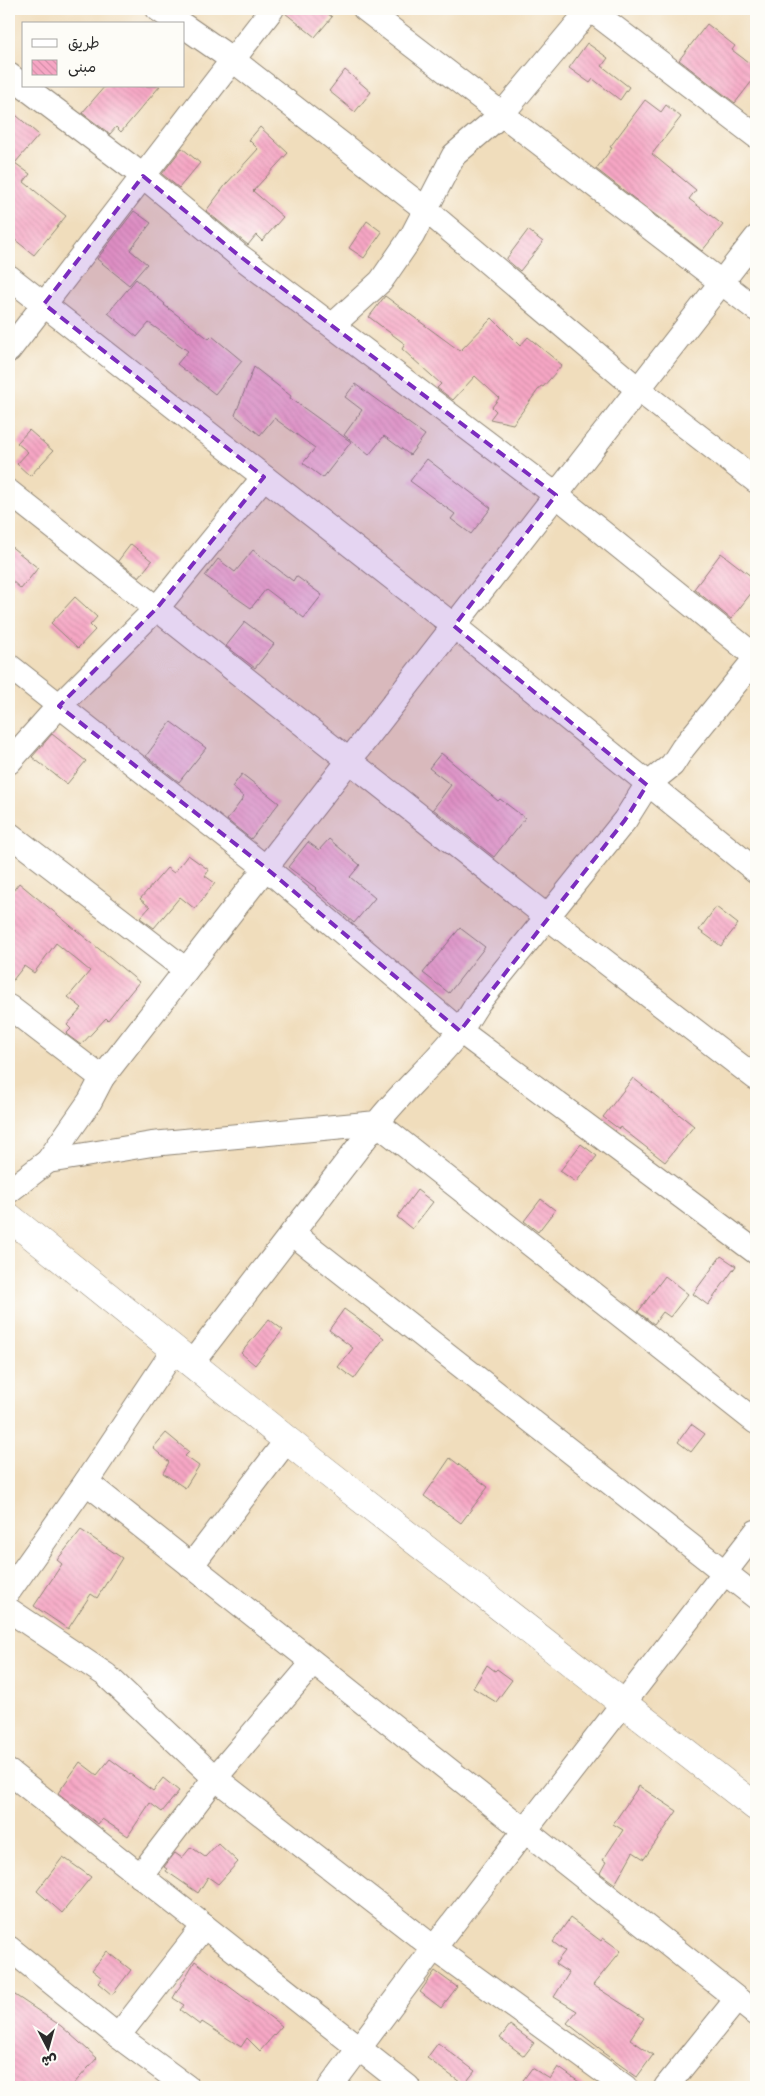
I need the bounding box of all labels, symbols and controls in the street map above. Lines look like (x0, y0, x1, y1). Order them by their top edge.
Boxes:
legend (22, 22, 185, 88)
text: طريق (68, 34, 100, 52)
text: مبنى (68, 58, 96, 77)
north arrow (22, 2024, 72, 2074)
text: ش (41, 2051, 58, 2070)

